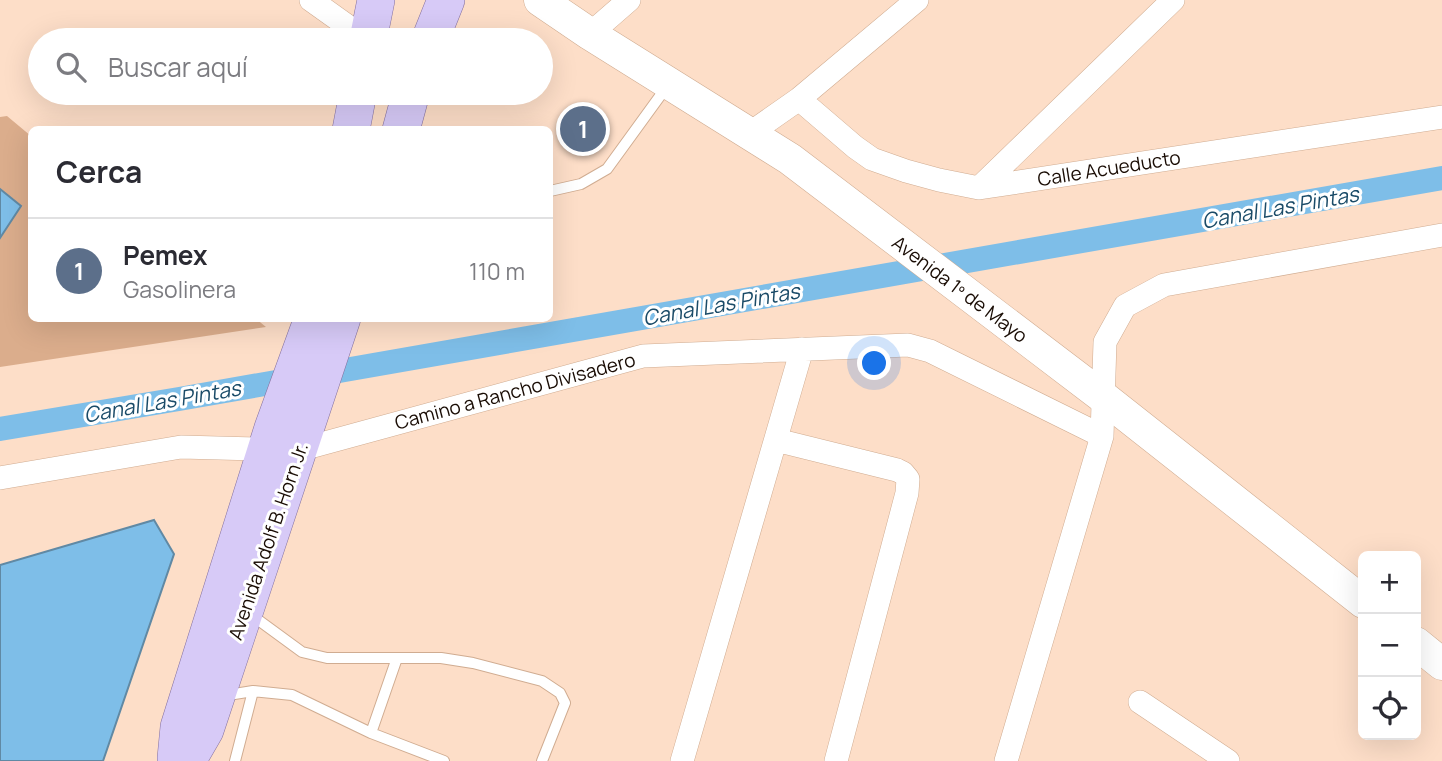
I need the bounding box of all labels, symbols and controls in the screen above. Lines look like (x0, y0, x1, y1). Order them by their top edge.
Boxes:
search box (28, 28, 553, 105)
icon: search (52, 48, 90, 86)
text: Buscar aquí (108, 49, 248, 85)
pin: 1 (560, 103, 606, 155)
street label: Calle Acueducto (1036, 144, 1182, 192)
text: Cerca (56, 151, 142, 192)
water label: Canal Las Pintas (1199, 179, 1363, 235)
street label: Avenida 1º de Mayo (887, 229, 1033, 349)
text: Pemex (123, 237, 207, 273)
text: 1 (74, 255, 84, 287)
text: 110 m (469, 255, 525, 287)
text: Gasolinera (123, 273, 236, 305)
water label: Canal Las Pintas (640, 276, 804, 332)
street label: Camino a Rancho Divisadero (392, 346, 638, 436)
your location (857, 346, 891, 380)
water label: Canal Las Pintas (81, 373, 245, 429)
street label: Avenida Adolf B. Horn Jr. (222, 439, 314, 643)
map controls (1358, 551, 1421, 740)
button: + (1358, 551, 1421, 614)
button: − (1358, 614, 1421, 677)
button: locate (1358, 677, 1421, 740)

